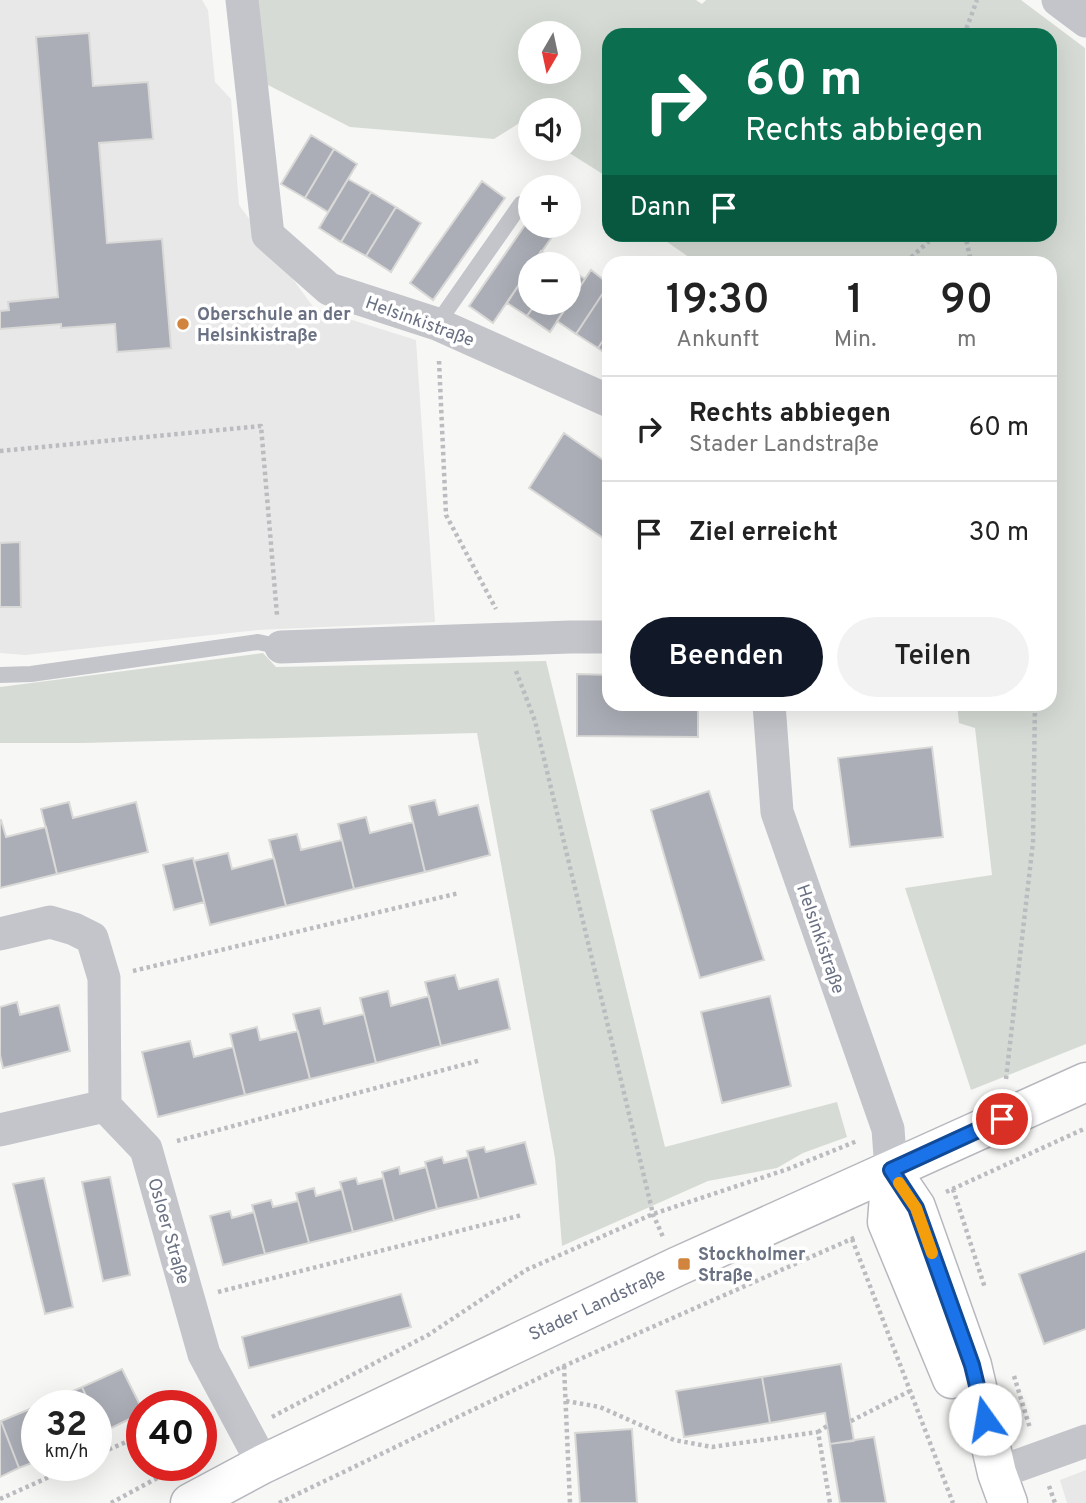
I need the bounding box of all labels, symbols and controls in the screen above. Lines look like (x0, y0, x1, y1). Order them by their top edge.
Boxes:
north arrow (518, 21, 581, 84)
map controls (518, 21, 581, 315)
text: 60 m (745, 51, 863, 113)
icon: right (630, 56, 721, 147)
button: sound (518, 98, 581, 161)
text: Rechts abbiegen (745, 112, 983, 152)
button: + (518, 175, 581, 238)
icon: arrive (705, 189, 743, 227)
text: Dann (630, 192, 691, 225)
button: − (518, 252, 581, 315)
text: 19:30 (666, 275, 770, 328)
text: 1 (847, 275, 863, 328)
text: 90 (940, 275, 993, 328)
street label: Helsinkistraße (362, 292, 477, 353)
place label: Oberschule an der Helsinkistraße (197, 304, 351, 348)
marker: Oberschule an der Helsinkistraße (175, 316, 191, 332)
text: Ankunft (676, 326, 759, 355)
text: Min. (834, 326, 876, 355)
text: m (957, 326, 976, 355)
text: Rechts abbiegen (689, 398, 891, 431)
icon: right (630, 410, 668, 448)
text: 60 m (969, 412, 1029, 445)
text: Stader Landstraße (689, 431, 879, 460)
icon: arrive (630, 515, 668, 553)
text: Ziel erreicht (689, 517, 838, 550)
text: 30 m (969, 517, 1029, 550)
button: Beenden (630, 617, 823, 697)
button: Teilen (837, 617, 1029, 697)
street label: Helsinkistraße (790, 882, 849, 997)
pin (972, 1089, 1032, 1149)
icon: arrive (983, 1100, 1021, 1138)
street label: Osloer Straße (141, 1176, 194, 1287)
place label: Stockholmer Straße (698, 1244, 806, 1288)
marker: Stockholmer Straße (676, 1256, 692, 1272)
street label: Stader Landstraße (525, 1264, 670, 1347)
position arrow (948, 1382, 1022, 1456)
speed limit sign: 40 (126, 1390, 217, 1481)
text: 32 (46, 1404, 87, 1448)
text: km/h (45, 1441, 88, 1464)

